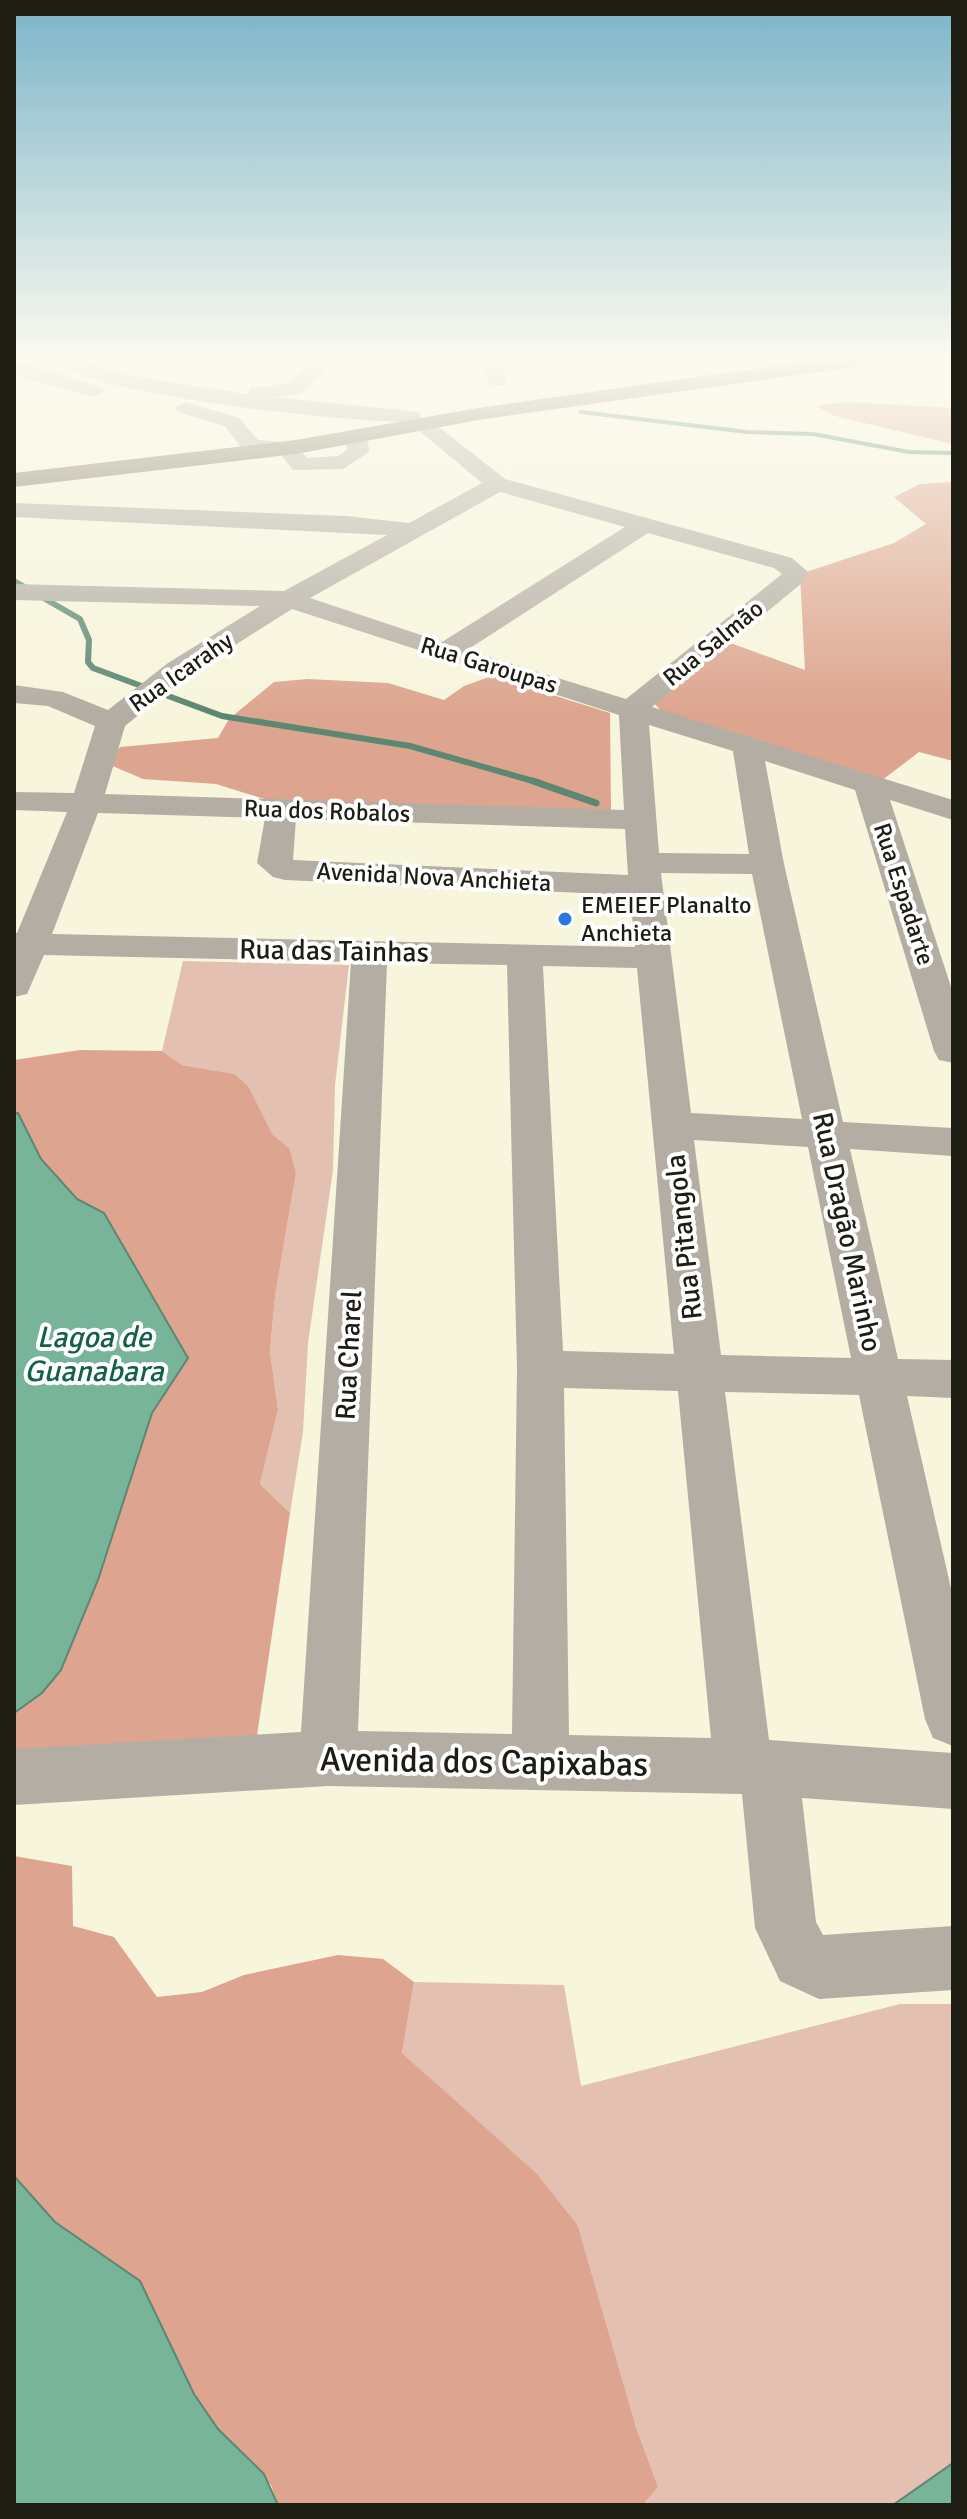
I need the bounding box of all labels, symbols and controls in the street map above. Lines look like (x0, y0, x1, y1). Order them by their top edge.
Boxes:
street label: Rua Salmão (657, 593, 769, 693)
street label: Rua Icarahy (123, 625, 239, 719)
street label: Rua Garoupas (417, 630, 561, 700)
street label: Rua dos Robalos (243, 793, 411, 829)
street label: Rua Espadarte (867, 819, 941, 969)
street label: Avenida Nova Anchieta (316, 856, 552, 898)
place label: EMEIEF Planalto Anchieta (581, 890, 751, 948)
marker: EMEIEF Planalto Anchieta (556, 910, 574, 928)
street label: Rua das Tainhas (239, 932, 429, 970)
street label: Rua Dragão Marinho (805, 1109, 889, 1355)
street label: Rua Pitangola (658, 1153, 710, 1321)
street label: Rua Charel (329, 1289, 369, 1421)
water label: Lagoa de Guanabara (24, 1319, 165, 1390)
street label: Avenida dos Capixabas (320, 1738, 648, 1786)

